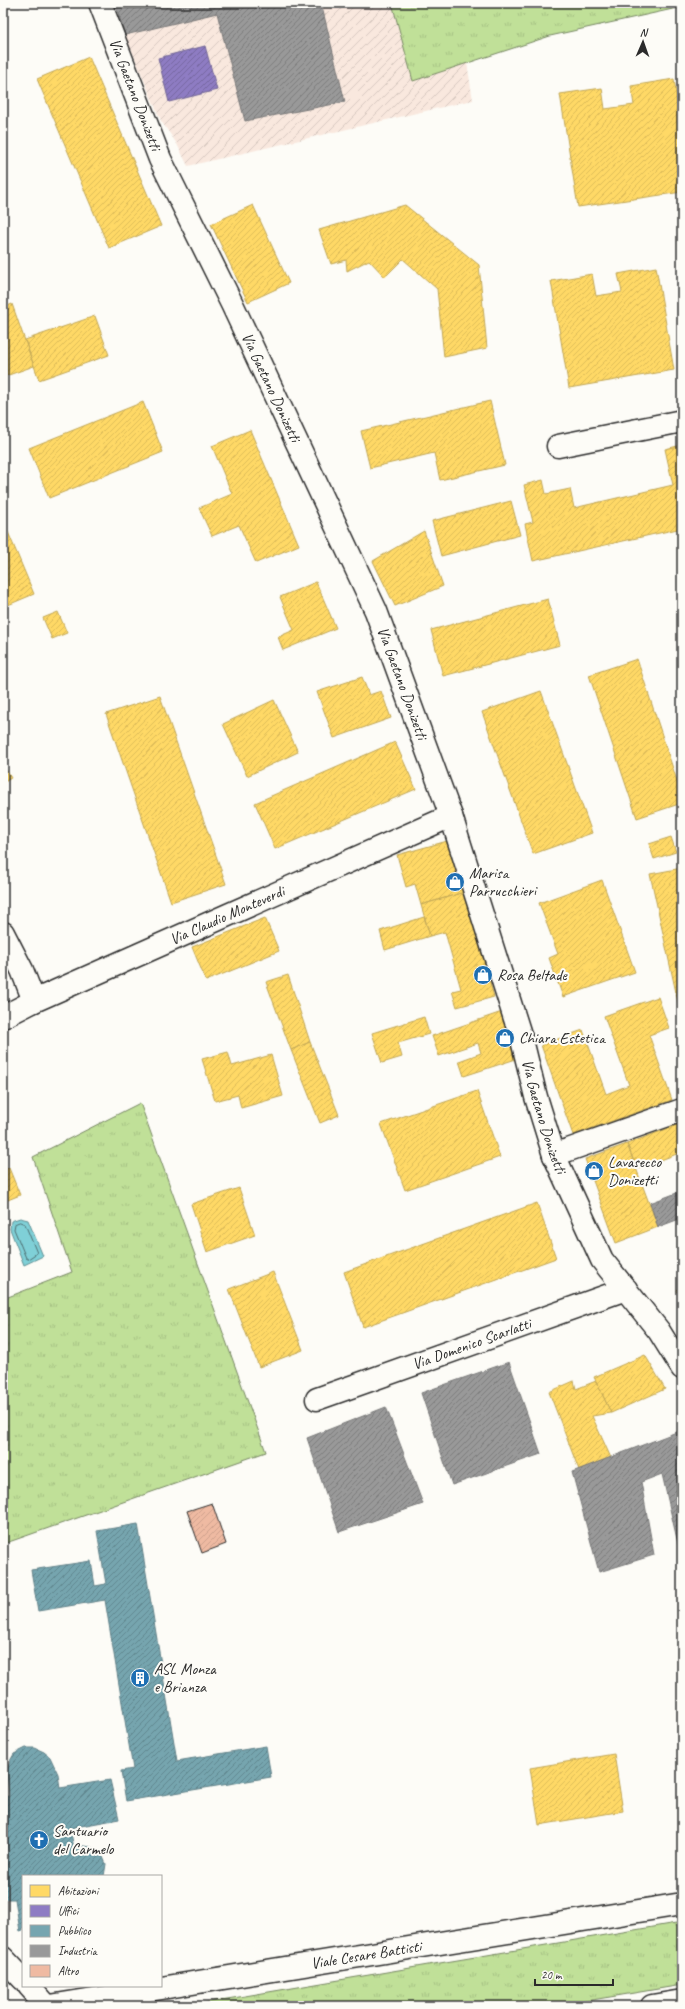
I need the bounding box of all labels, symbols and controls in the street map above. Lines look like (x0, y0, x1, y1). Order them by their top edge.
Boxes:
north arrow (623, 22, 663, 62)
text: N (640, 25, 649, 39)
street label: Via Gaetano Donizetti (105, 36, 166, 155)
street label: Via Gaetano Donizetti (237, 329, 306, 447)
street label: Via Gaetano Donizetti (373, 624, 433, 744)
place label: Marisa Parrucchieri (469, 863, 538, 901)
shop icon: Marisa Parrucchieri (444, 871, 466, 893)
street label: Via Claudio Monteverdi (167, 880, 289, 950)
shop icon: Rosa Beltade (472, 964, 494, 986)
place label: Rosa Beltade (497, 965, 568, 985)
shop icon: Chiara Estetica (494, 1027, 516, 1049)
place label: Chiara Estetica (519, 1028, 606, 1048)
street label: Via Gaetano Donizetti (517, 1057, 572, 1179)
place label: Lavasecco Donizetti (608, 1152, 663, 1190)
shop icon: Lavasecco Donizetti (583, 1160, 605, 1182)
street label: Via Domenico Scarlatti (409, 1313, 535, 1374)
place label: ASL Monza e Brianza (154, 1659, 217, 1697)
building icon: ASL Monza e Brianza (129, 1667, 151, 1689)
place label: Santuario del Carmelo (53, 1821, 115, 1859)
church icon: Santuario del Carmelo (28, 1829, 50, 1851)
legend (22, 1875, 162, 1987)
text: Abitazioni (58, 1883, 100, 1899)
text: Uffici (58, 1903, 80, 1919)
text: Pubblico (58, 1923, 92, 1939)
street label: Viale Cesare Battisti (309, 1936, 424, 1974)
text: Industria (58, 1943, 98, 1959)
scale bar (535, 1961, 613, 1987)
text: Altro (58, 1963, 79, 1979)
text: 20 m (541, 1967, 563, 1983)

